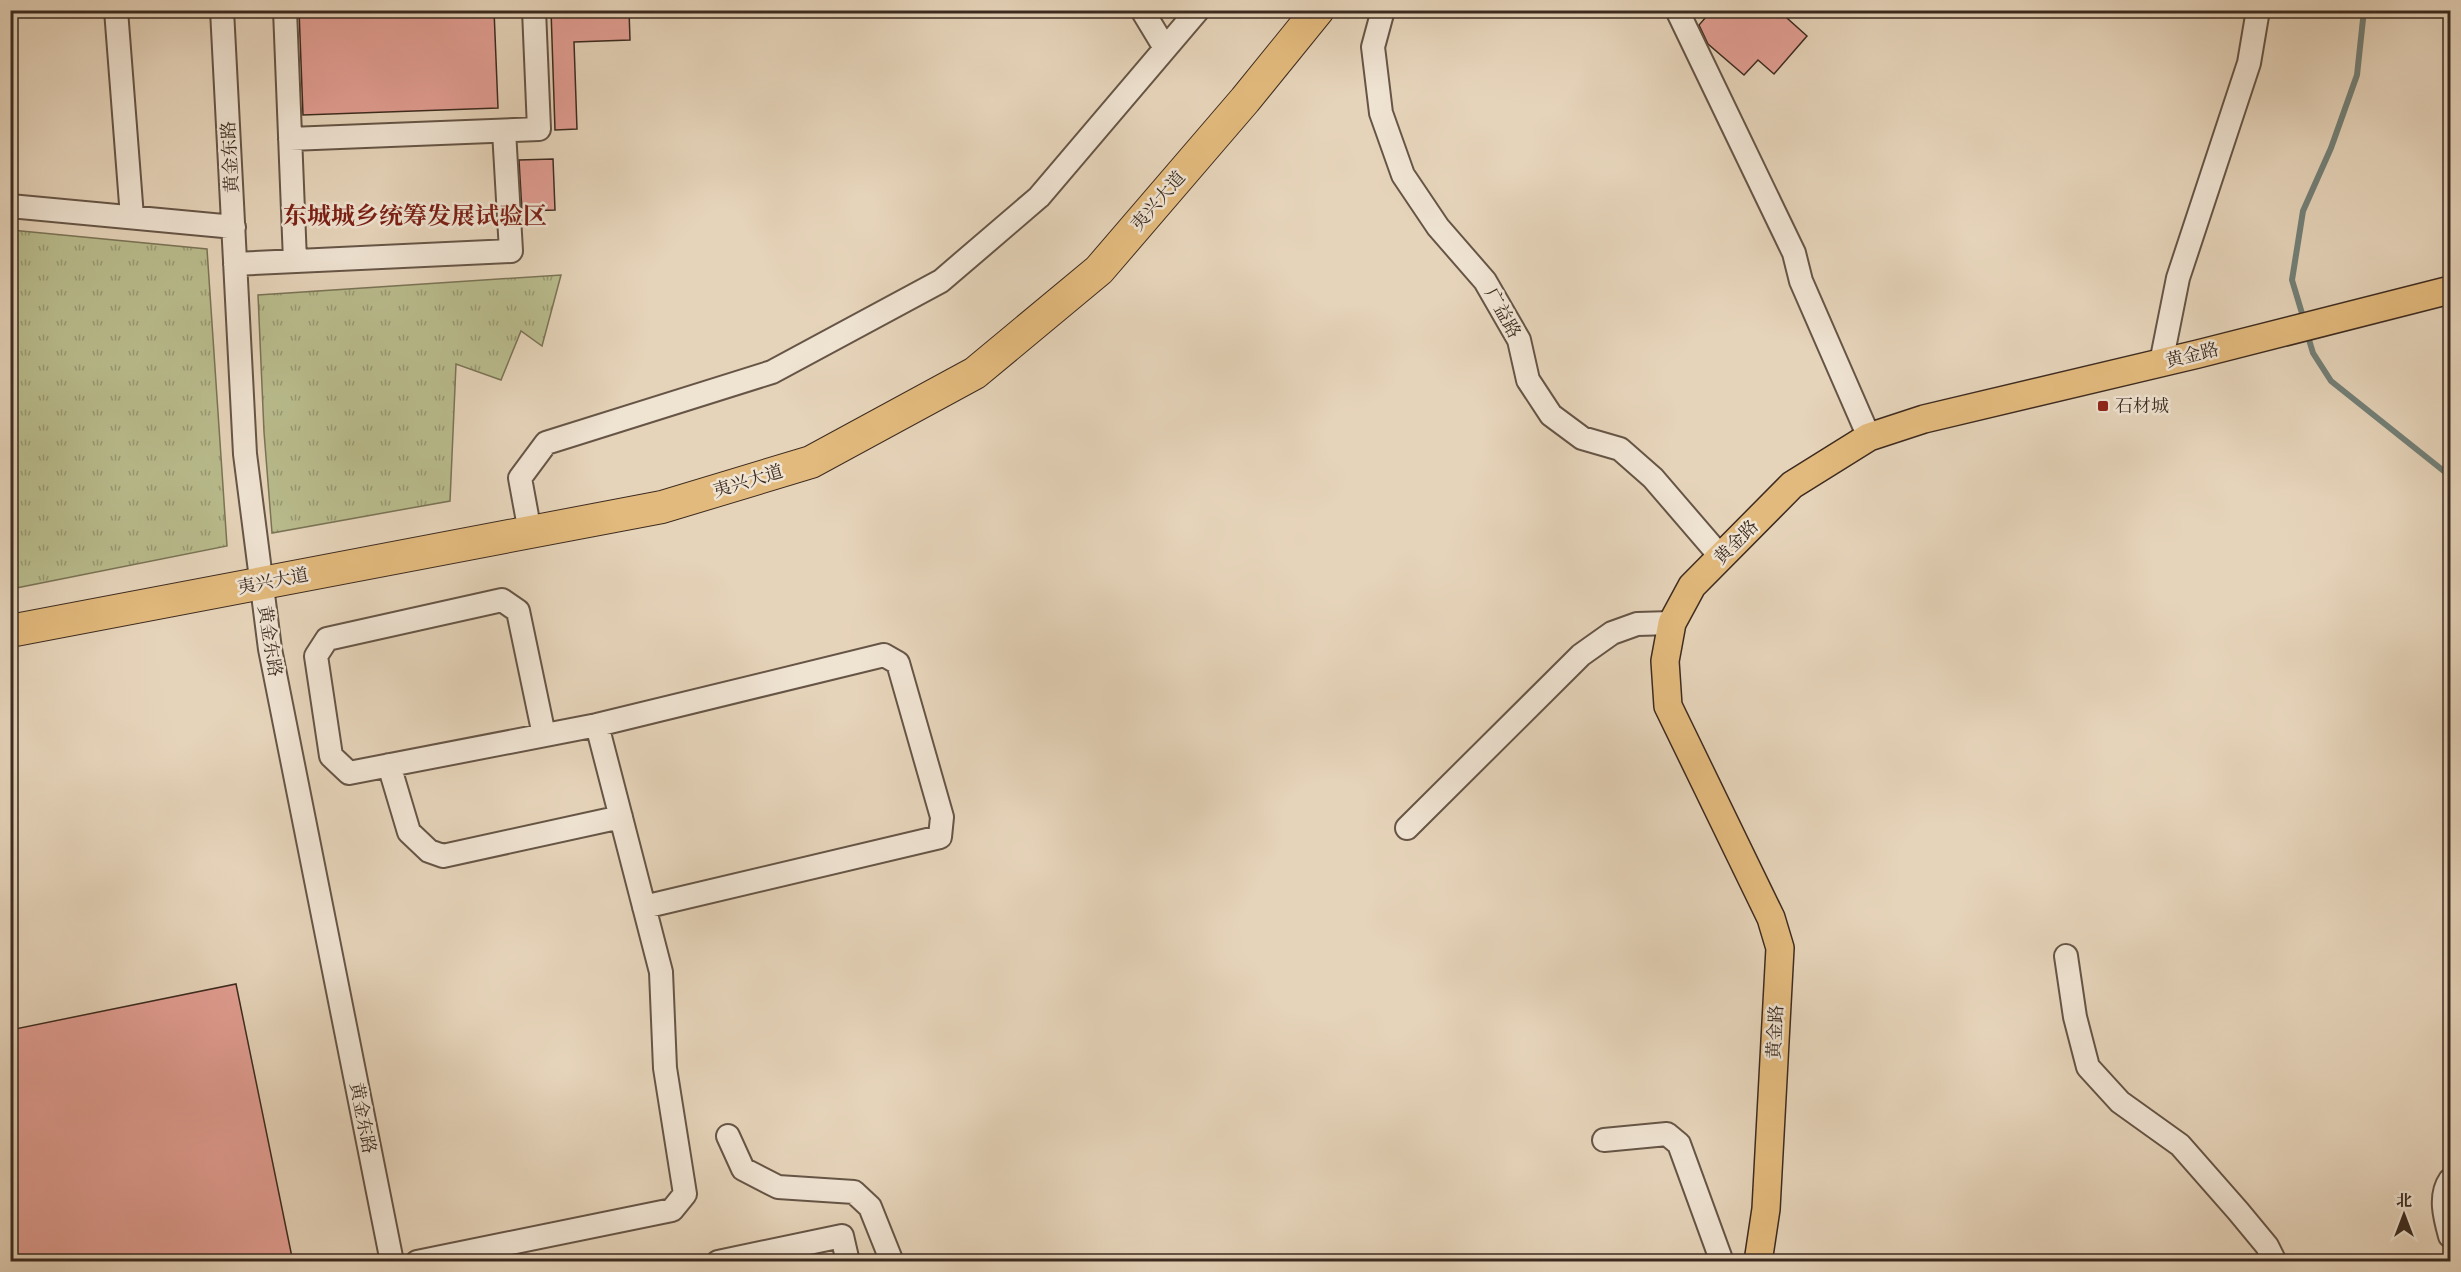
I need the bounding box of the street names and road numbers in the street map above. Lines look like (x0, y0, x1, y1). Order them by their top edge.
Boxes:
street label: 黄金东路 (218, 121, 242, 193)
street label: 夷兴大道 (1127, 167, 1189, 235)
street label: 广益路 (1481, 285, 1525, 341)
street label: 黄金路 (2163, 339, 2221, 371)
street label: 夷兴大道 (711, 461, 785, 501)
street label: 黄金路 (1710, 516, 1762, 568)
street label: 夷兴大道 (236, 564, 310, 598)
street label: 黄金东路 (254, 604, 286, 678)
street label: 黄金路 (1764, 1005, 1786, 1059)
street label: 黄金东路 (346, 1081, 380, 1155)

